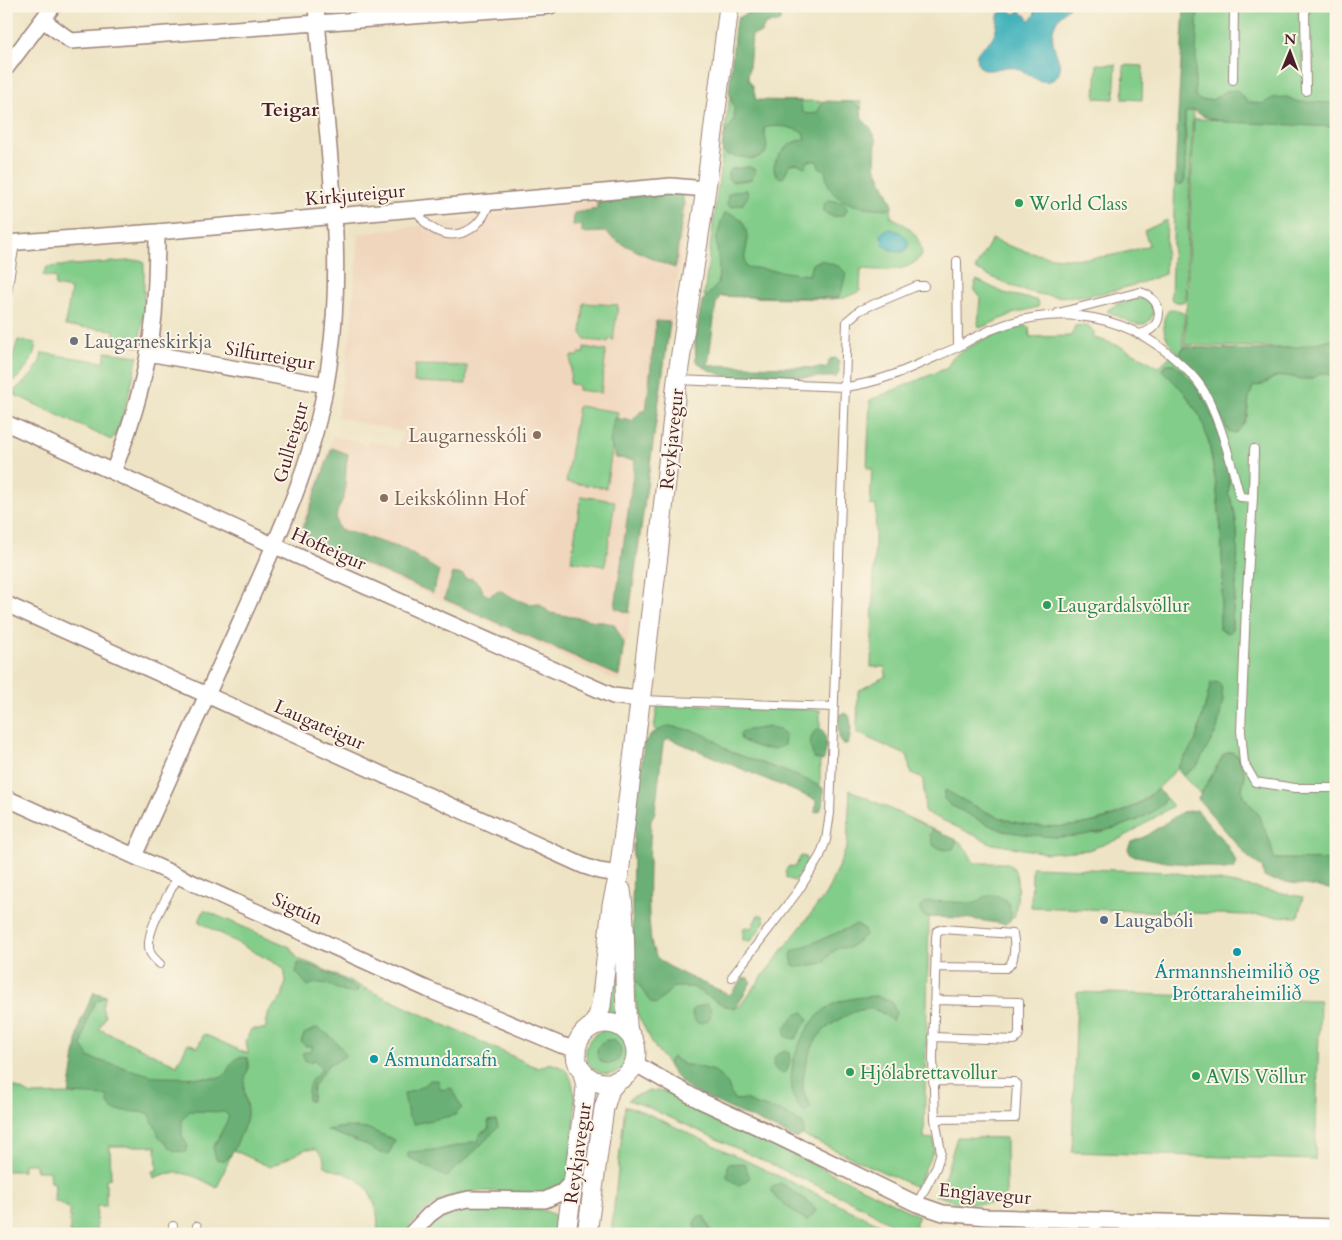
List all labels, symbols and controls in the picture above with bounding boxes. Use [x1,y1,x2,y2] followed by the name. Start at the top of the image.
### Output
[1264,28,1314,78] north arrow
[1284,30,1296,49] text: N
[261,96,320,123] district label: Teigar
[304,178,406,212] street label: Kirkjuteigur
[1028,191,1128,217] place label: World Class
[1013,197,1025,209] marker: World Class
[84,329,212,355] place label: Laugarneskirkja
[68,335,80,347] marker: Laugarneskirkja
[223,335,317,377] street label: Silfurteigur
[654,387,690,491] street label: Reykjavegur
[267,399,315,486] street label: Gullteigur
[408,423,527,449] place label: Laugarnesskóli
[531,429,543,441] marker: Laugarnesskóli
[394,486,528,512] place label: Leikskólinn Hof
[378,492,390,504] marker: Leikskólinn Hof
[287,521,370,577] street label: Hofteigur
[1057,593,1189,619] place label: Laugardalsvöllur
[1041,599,1053,611] marker: Laugardalsvöllur
[270,693,369,757] street label: Laugateigur
[268,886,327,932] street label: Sigtún
[1114,908,1194,934] place label: Laugabóli
[1098,914,1110,926] marker: Laugabóli
[1231,946,1243,958] marker: Ármannsheimilið og Þróttaraheimilið
[1155,959,1320,1007] place label: Ármannsheimilið og Þróttaraheimilið
[384,1047,498,1073] place label: Ásmundarsafn
[368,1053,380,1065] marker: Ásmundarsafn
[860,1060,997,1086] place label: Hjólabrettavollur
[1206,1064,1306,1090] place label: AVIS Völlur
[844,1066,856,1078] marker: Hjólabrettavollur
[1190,1070,1202,1082] marker: AVIS Völlur
[558,1101,598,1205] street label: Reykjavegur
[937,1177,1032,1211] street label: Engjavegur

